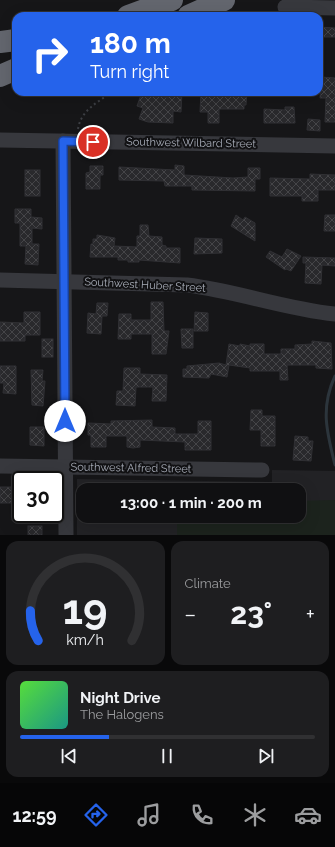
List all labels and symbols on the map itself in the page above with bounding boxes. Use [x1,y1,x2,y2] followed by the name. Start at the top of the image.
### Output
[76,125,110,159] pin
[126,135,256,151] street label: Southwest Wilbard Street
[84,275,206,295] street label: Southwest Huber Street
[44,400,86,442] position arrow
[71,460,192,476] street label: Southwest Alfred Street
[12,471,64,523] speed limit sign: 30

